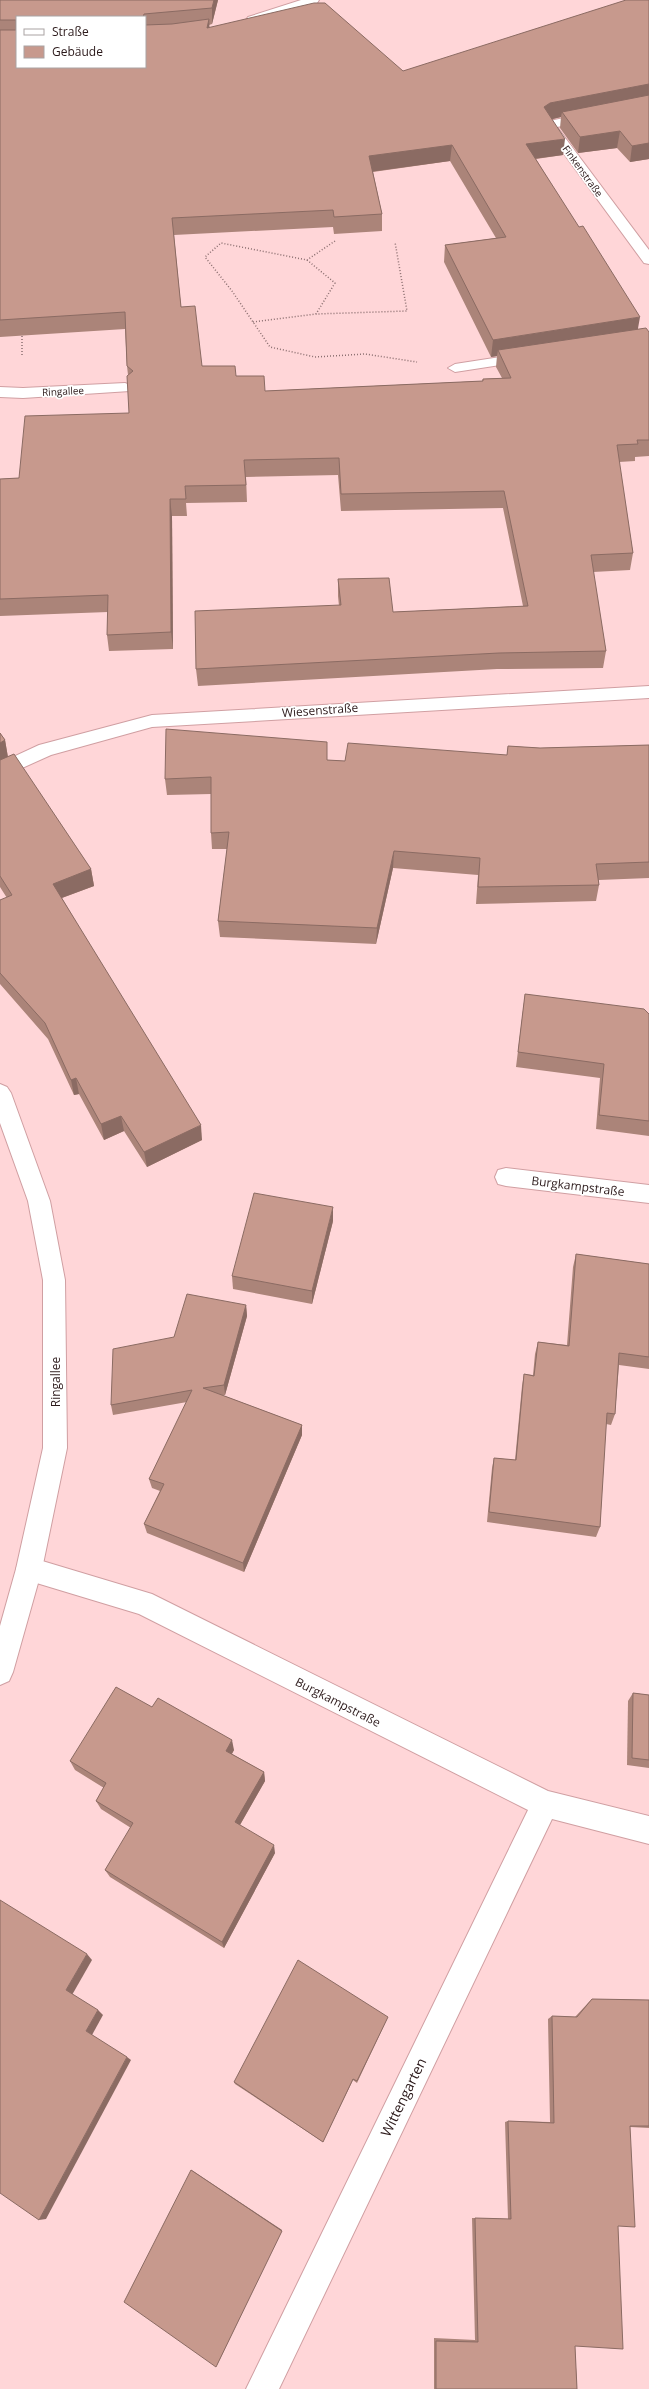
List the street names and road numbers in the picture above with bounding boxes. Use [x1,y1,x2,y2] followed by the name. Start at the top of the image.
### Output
[560,142,607,200] street label: Finkenstraße
[42,383,85,399] street label: Ringallee
[281,699,359,721] street label: Wiesenstraße
[530,1172,626,1200] street label: Burgkampstraße
[47,1356,64,1407] street label: Ringallee
[292,1673,384,1731] street label: Burgkampstraße
[376,2054,430,2140] street label: Wittengarten

